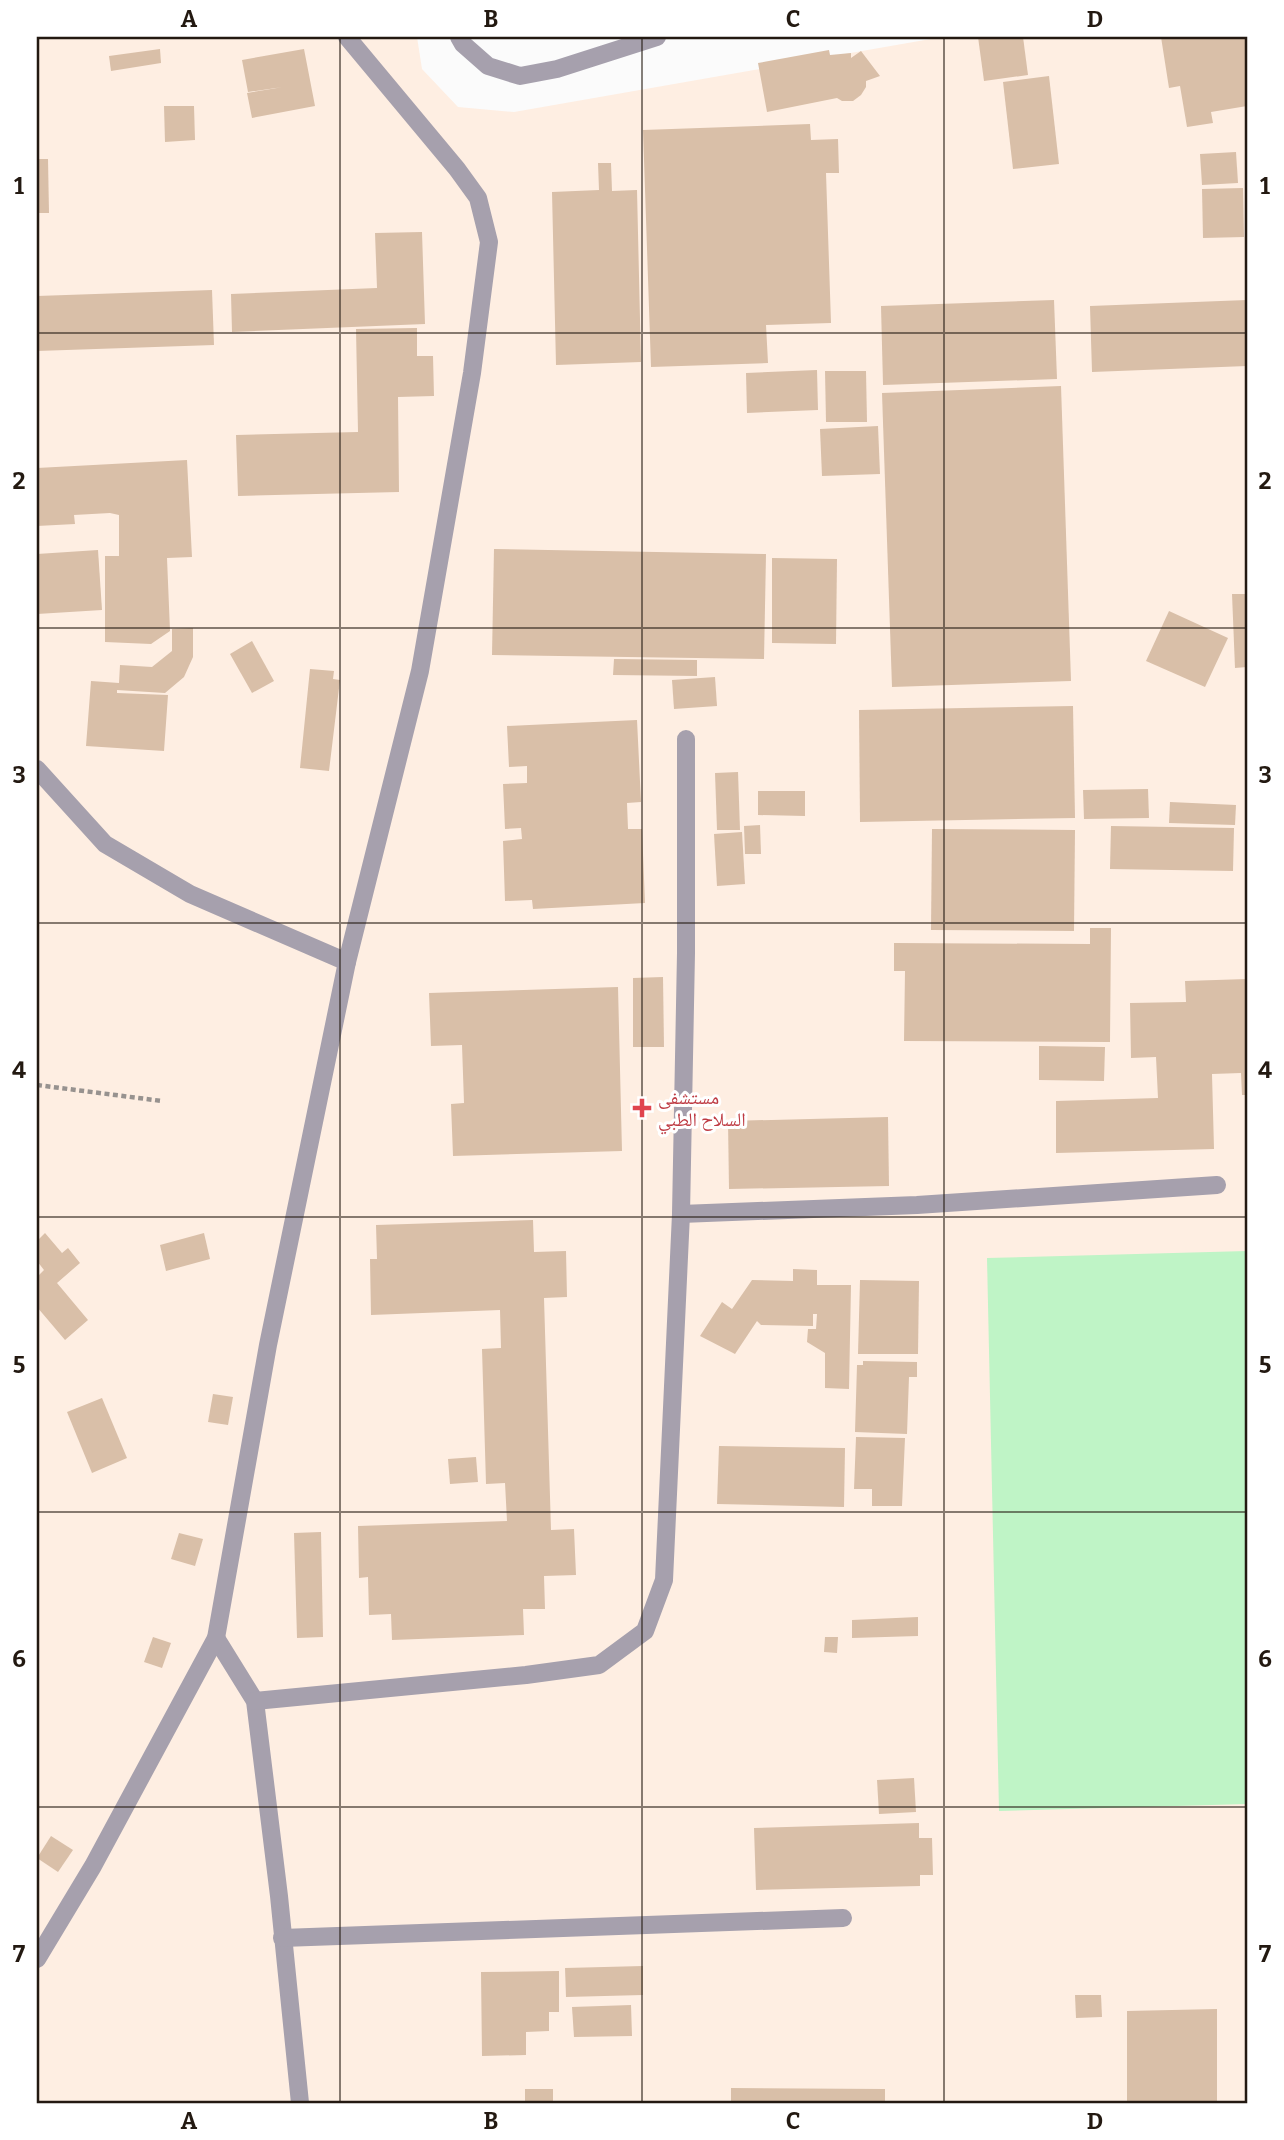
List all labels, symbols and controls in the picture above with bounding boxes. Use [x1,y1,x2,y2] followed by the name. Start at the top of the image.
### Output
[181,5,198,33] text: A
[484,5,498,33] text: B
[786,5,800,33] text: C
[1087,5,1103,33] text: D
[14,172,24,200] text: 1
[1260,172,1270,200] text: 1
[13,467,26,495] text: 2
[1259,467,1272,495] text: 2
[12,761,26,789] text: 3
[1258,761,1272,789] text: 3
[12,1056,26,1084] text: 4
[1258,1056,1272,1084] text: 4
[658,1086,746,1134] place label: مستشفى السلاح الطبي
[632,1098,652,1118] marker: مستشفى السلاح الطبي
[13,1351,25,1379] text: 5
[1259,1351,1271,1379] text: 5
[12,1645,26,1673] text: 6
[1258,1645,1272,1673] text: 6
[13,1940,26,1968] text: 7
[1259,1940,1272,1968] text: 7
[181,2107,198,2135] text: A
[484,2107,498,2135] text: B
[786,2107,800,2135] text: C
[1087,2107,1103,2135] text: D

